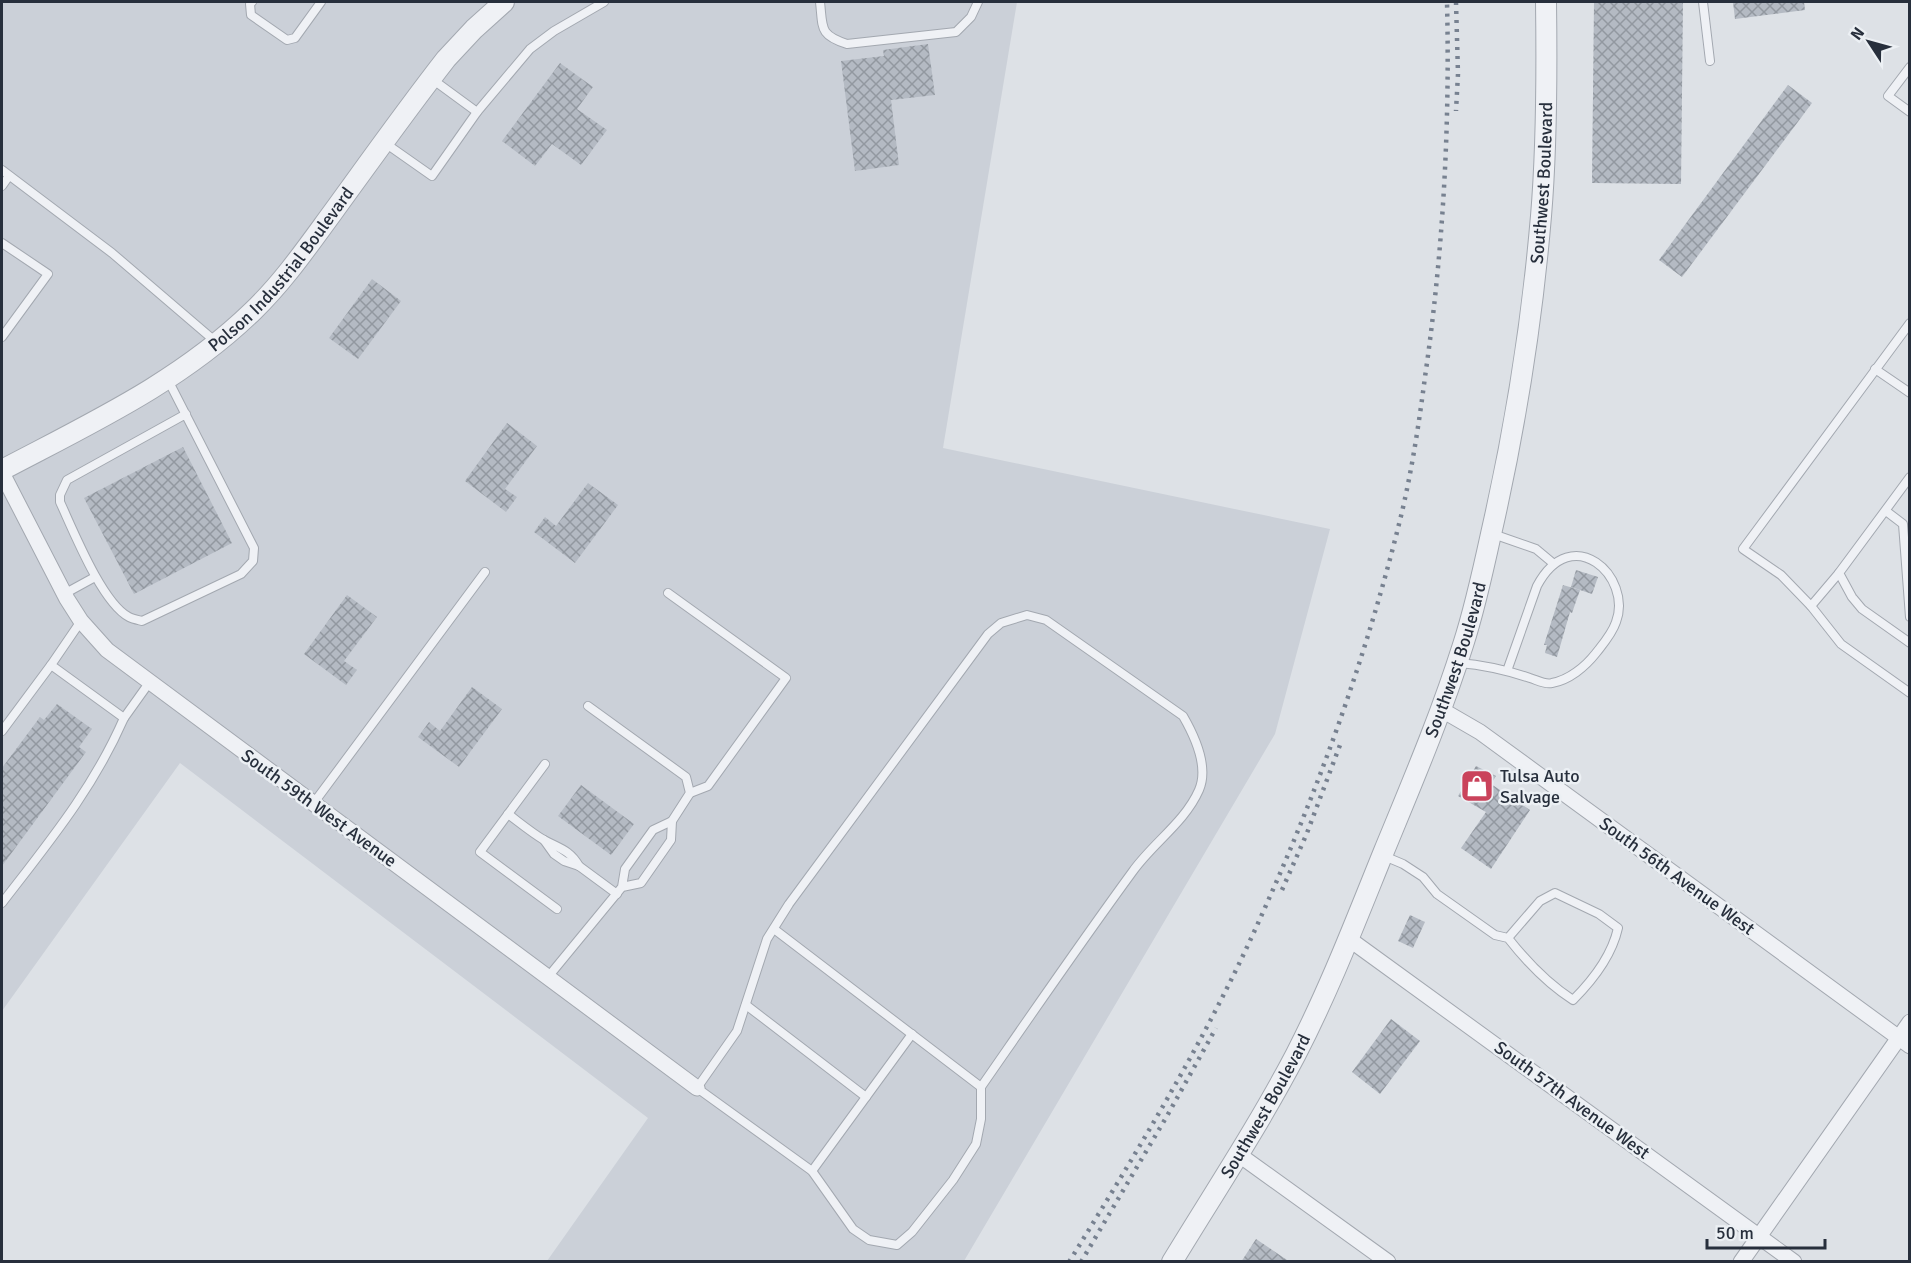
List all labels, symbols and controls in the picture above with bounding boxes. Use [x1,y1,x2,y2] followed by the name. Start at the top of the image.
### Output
[1839,12,1899,72] north arrow
[1846,23,1869,44] text: N
[1525,102,1557,265] street label: Southwest Boulevard
[204,183,358,356] street label: Polson Industrial Boulevard
[1420,580,1491,741] street label: Southwest Boulevard
[237,744,401,872] street label: South 59th West Avenue
[1500,765,1580,808] place label: Tulsa Auto Salvage
[1459,768,1495,804] shop icon: Tulsa Auto Salvage
[1595,812,1759,940] street label: South 56th Avenue West
[1216,1030,1315,1182] street label: Southwest Boulevard
[1490,1036,1654,1164] street label: South 57th Avenue West
[1707,1212,1826,1250] scale bar
[1716,1222,1754,1244] text: 50 m

